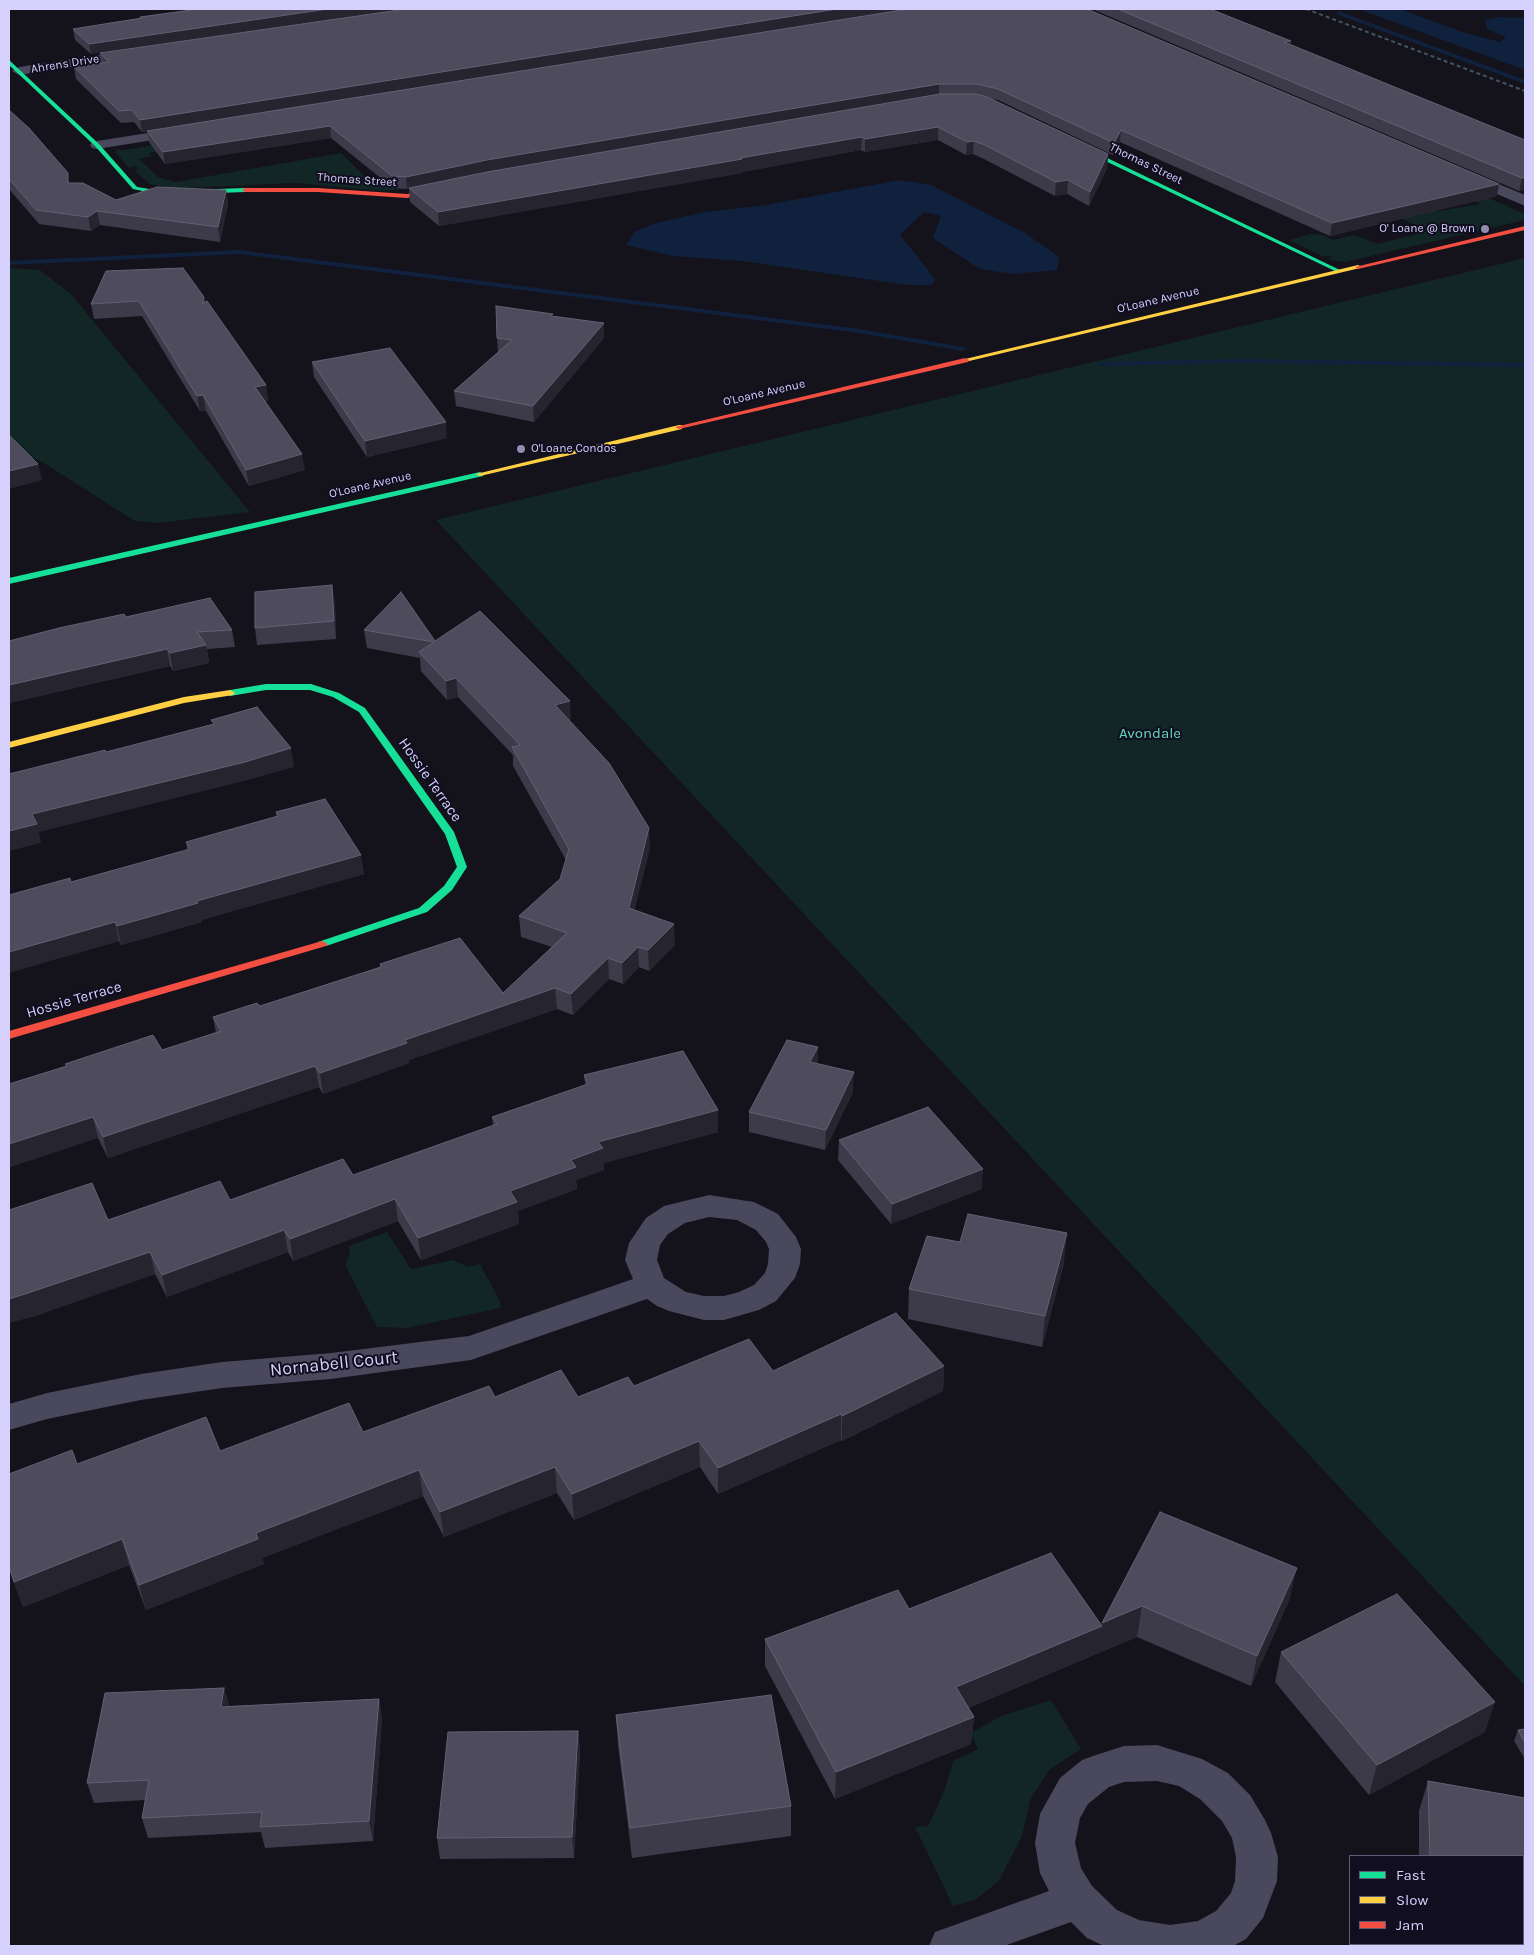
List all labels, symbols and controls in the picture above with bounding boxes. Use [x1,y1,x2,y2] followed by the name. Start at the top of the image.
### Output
[30,51,100,77] street label: Ahrens Drive
[1107,140,1185,188] street label: Thomas Street
[317,170,397,190] street label: Thomas Street
[1379,222,1475,236] place label: O' Loane @ Brown
[1479,223,1491,235] marker: O' Loane @ Brown
[1116,284,1200,316] street label: O'Loane Avenue
[722,377,806,409] street label: O'Loane Avenue
[531,442,617,456] place label: O'Loane Condos
[515,443,527,455] marker: O'Loane Condos
[328,469,412,501] street label: O'Loane Avenue
[1119,725,1181,743] park label: Avondale
[394,735,466,825] street label: Hossie Terrace
[24,978,124,1022] street label: Hossie Terrace
[269,1347,399,1381] street label: Nornabell Court
[1349,1855,1524,1945] legend
[1396,1866,1425,1884] text: Fast
[1396,1891,1428,1909] text: Slow
[1396,1916,1424,1934] text: Jam

